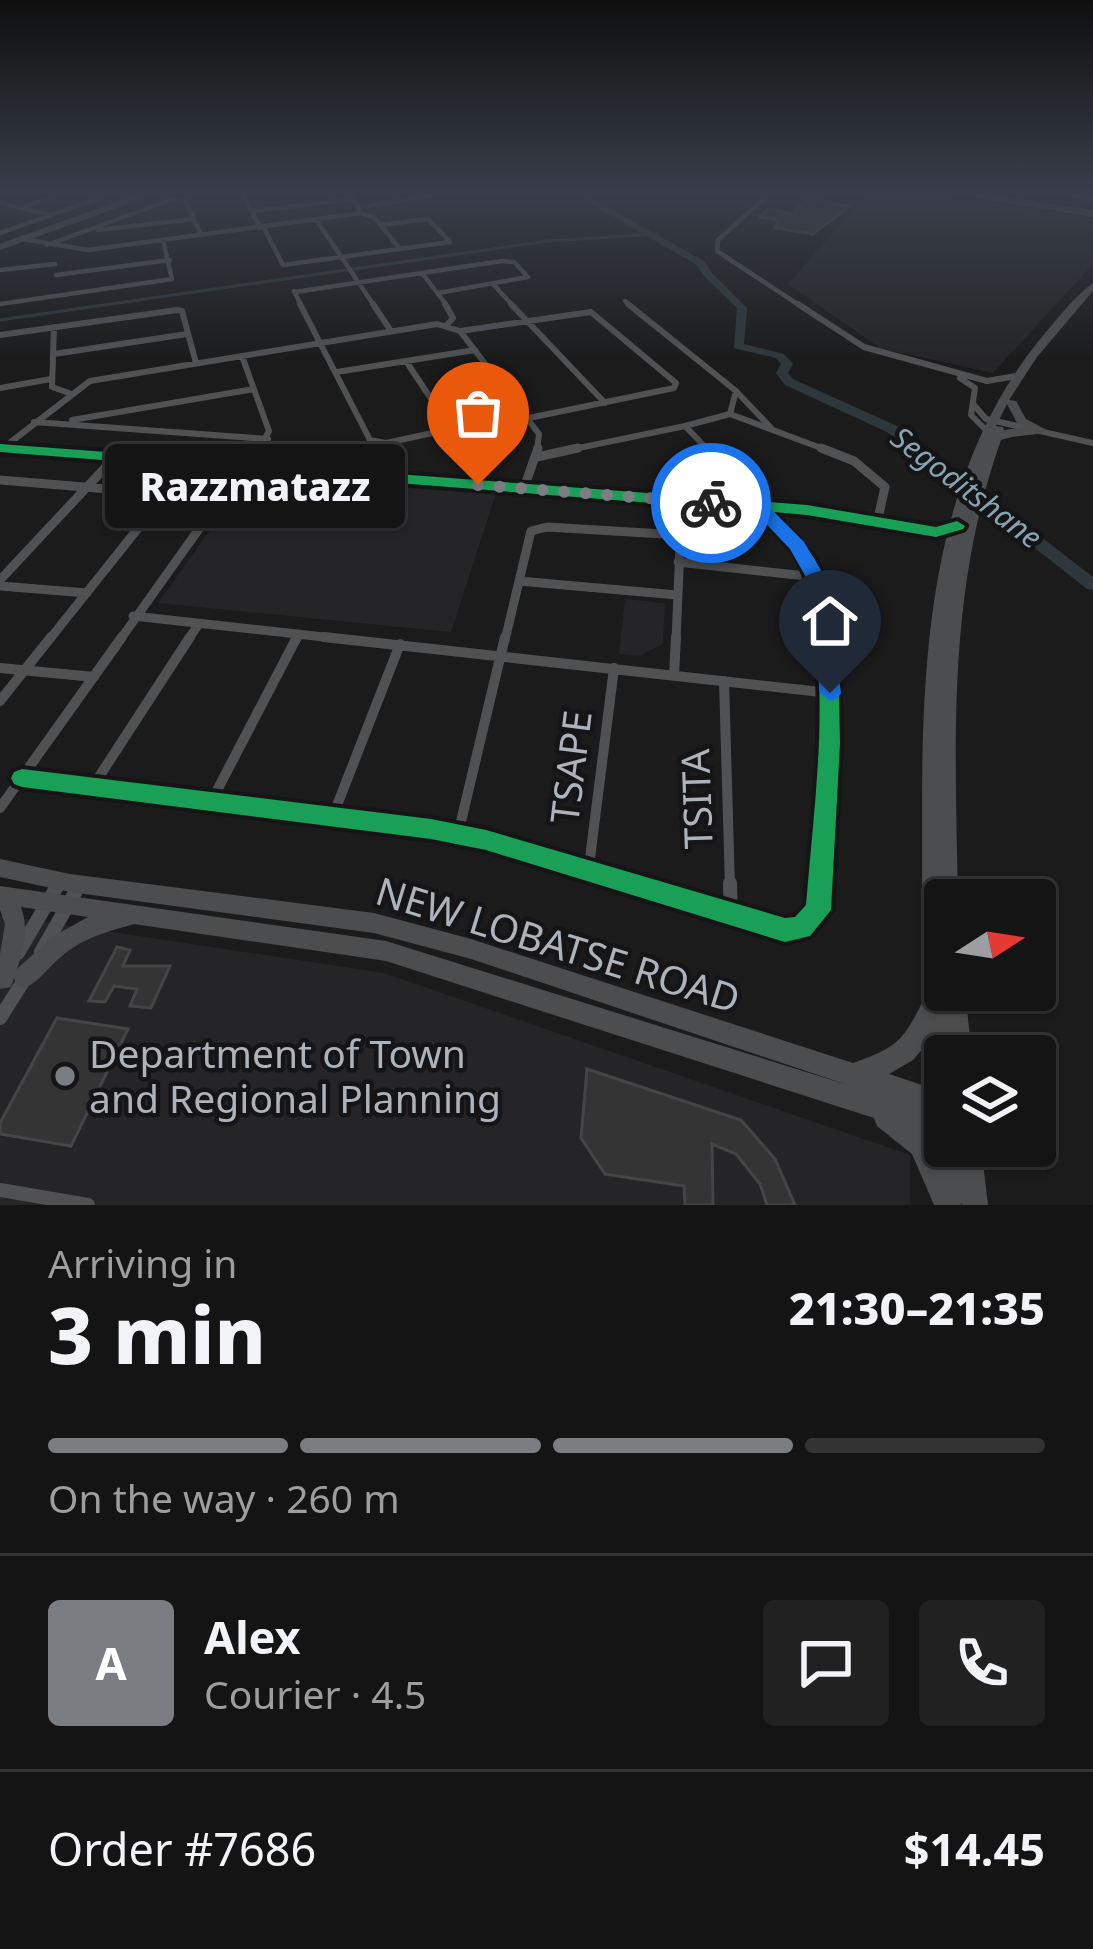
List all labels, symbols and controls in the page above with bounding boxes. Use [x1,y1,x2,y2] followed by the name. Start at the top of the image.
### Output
[427,362,529,485] pin
[445,380,511,446] icon: bag
[883,417,1051,557] water label: Segoditshane
[106,443,406,527] callout: Razzmatazz
[651,443,771,563] courier
[140,459,371,512] text: Razzmatazz
[678,470,744,536] icon: bike
[779,570,881,693] pin
[797,588,863,654] icon: home
[536,707,603,826] street label: TSAPE
[667,748,724,850] street label: TSITA
[370,863,747,1024] street label: NEW LOBATSE ROAD
[924,879,1056,1011] north arrow
[924,879,1056,1167] map controls
[89,1026,501,1124] place label: Department of Town and Regional Planning
[924,1035,1056,1167] button: layers
[52,1063,78,1089] marker: Department of Town and Regional Planning
[48,1236,237,1289] text: Arriving in
[789,1277,1045,1338] text: 21:30–21:35
[48,1281,266,1387] text: 3 min
[48,1471,400,1524] text: On the way · 260 m
[763,1600,889,1726] button: chat
[919,1600,1045,1726] button: phone
[204,1606,301,1667] text: Alex
[95,1632,127,1693] text: A
[204,1667,426,1720] text: Courier · 4.5
[48,1818,316,1879] text: Order #7686
[904,1818,1045,1879] text: $14.45

